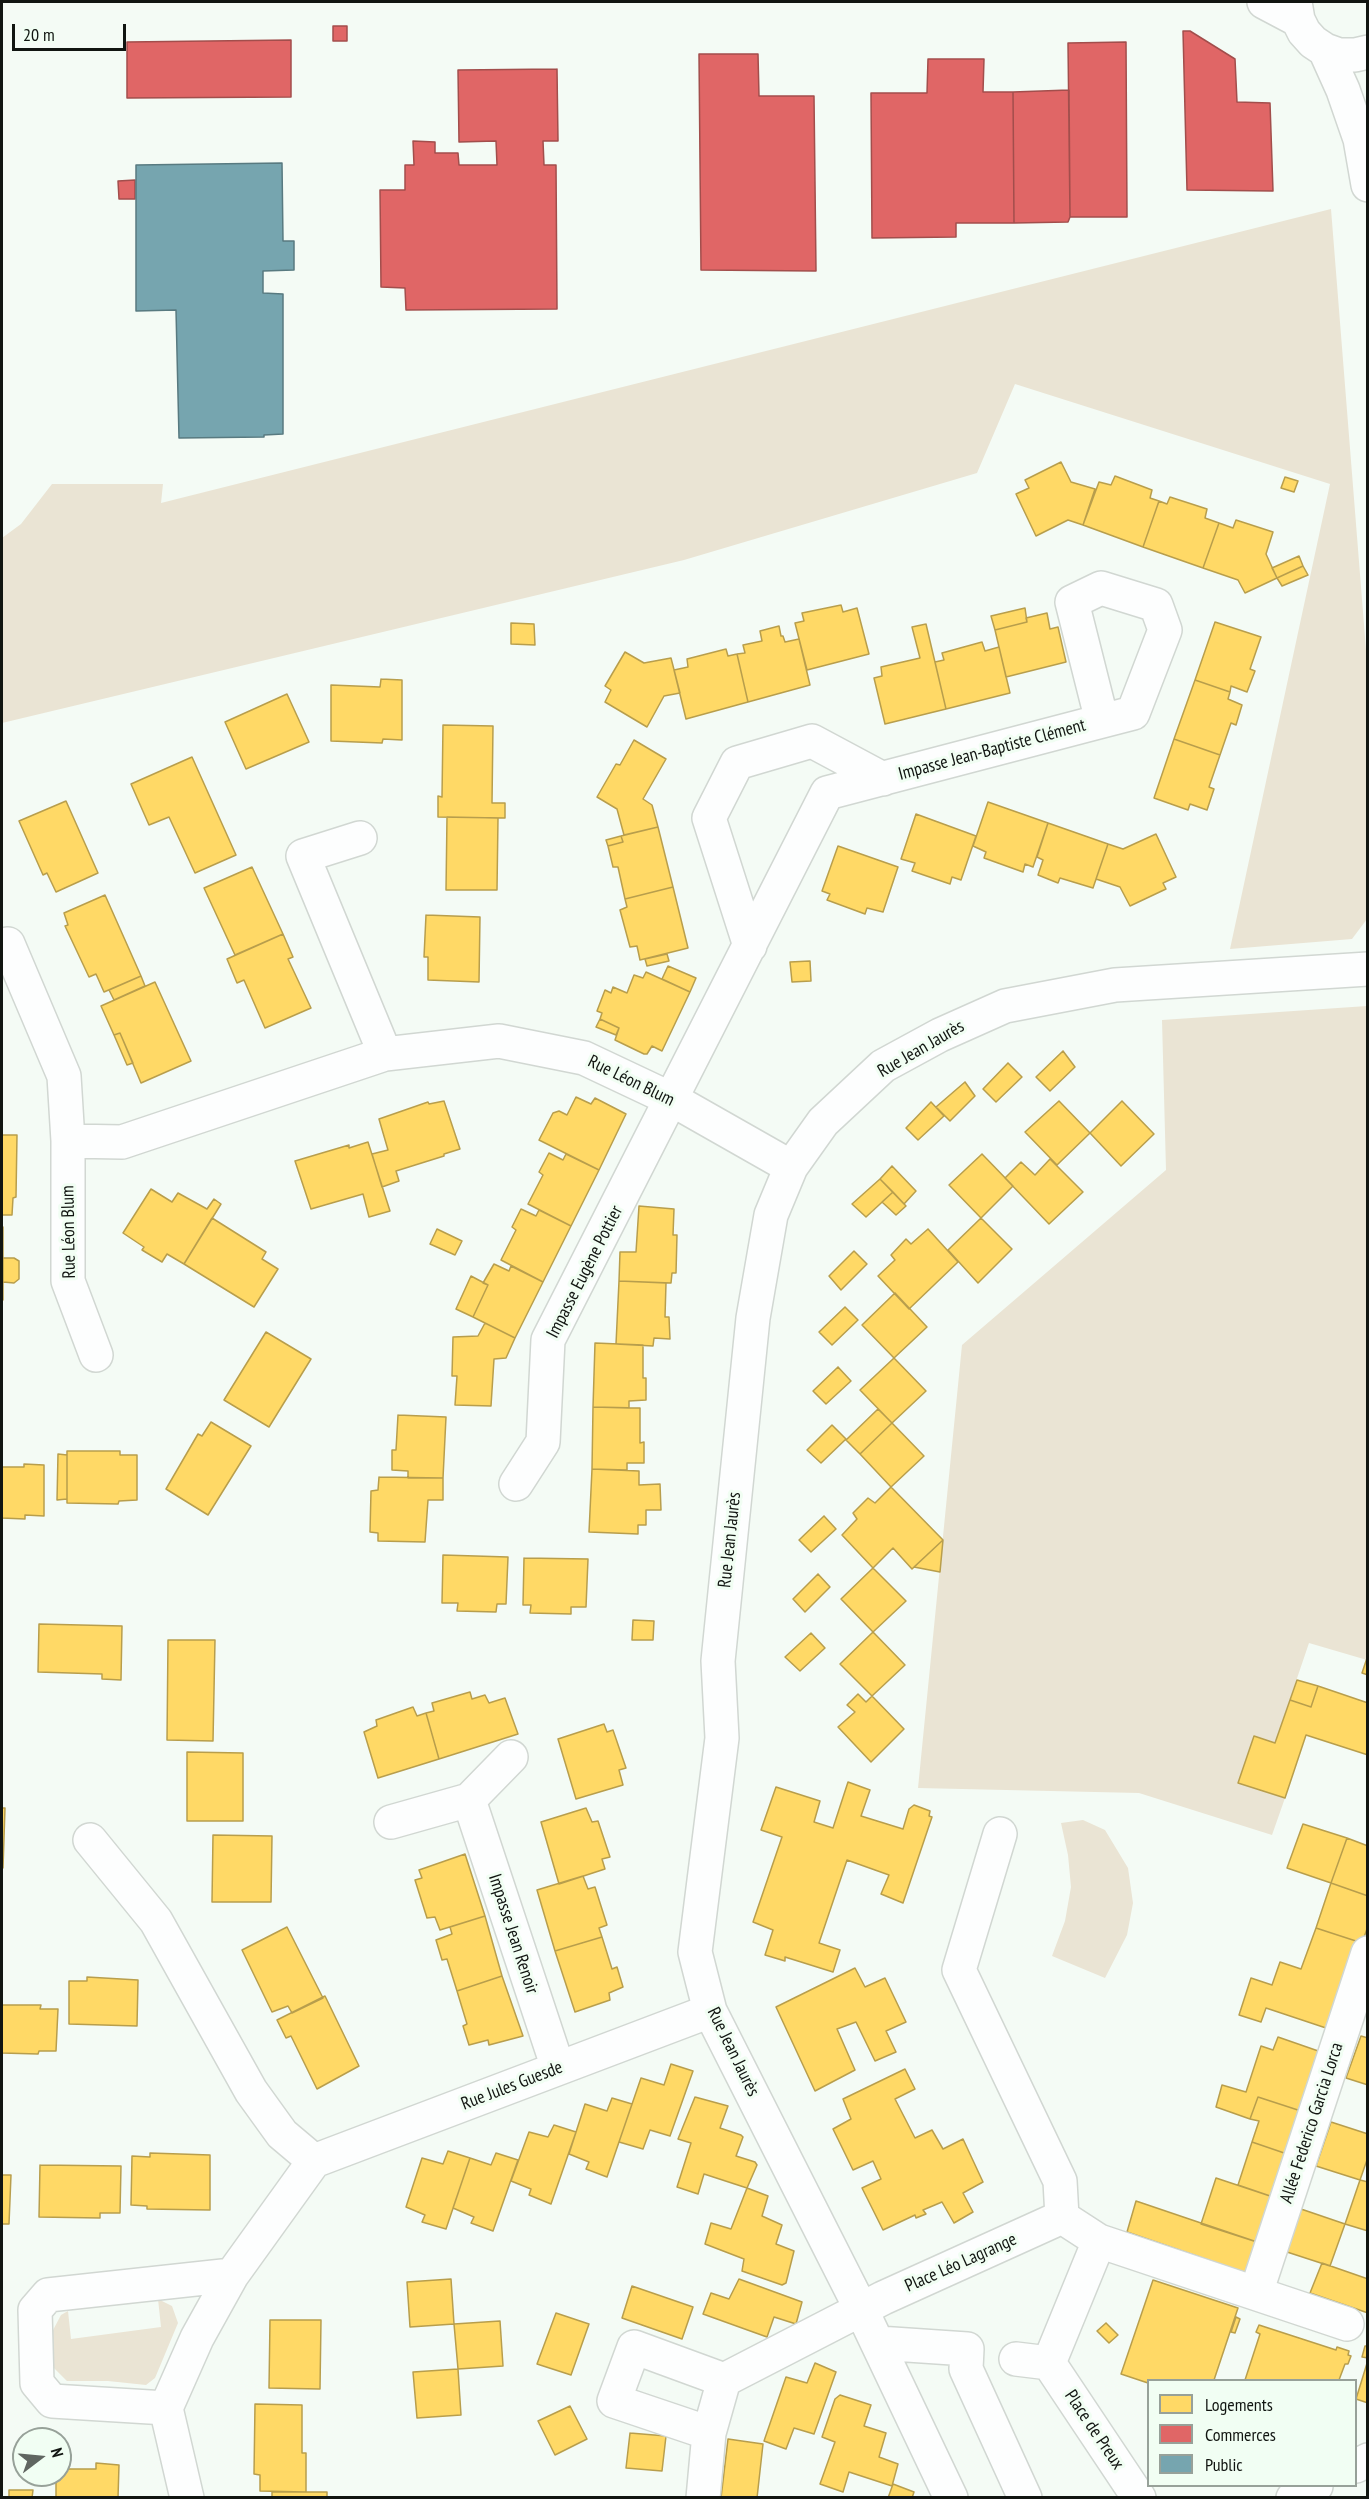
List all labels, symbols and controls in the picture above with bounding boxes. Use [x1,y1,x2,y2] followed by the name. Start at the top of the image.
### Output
[15,12,129,50] scale bar
[23,23,55,46] text: 20 m
[896,715,1088,785] street label: Impasse Jean-Baptiste Clément
[874,1016,968,1082] street label: Rue Jean Jaurès
[584,1051,678,1111] street label: Rue Léon Blum
[57,1185,81,1279] street label: Rue Léon Blum
[542,1202,628,1342] street label: Impasse Eugène Pottier
[714,1491,746,1589] street label: Rue Jean Jaurès
[483,1871,543,1997] street label: Impasse Jean Renoir
[702,2004,764,2100] street label: Rue Jean Jaurès
[1276,2040,1348,2206] street label: Allée Federico Garcia Lorca
[458,2057,566,2115] street label: Rue Jules Guesde
[902,2229,1020,2297] street label: Place Léo Lagrange
[1147,2379,1357,2487] legend
[1060,2386,1128,2474] street label: Place de Preux
[1205,2393,1273,2416] text: Logements
[1205,2423,1276,2446] text: Commerces
[12,2427,72,2487] north arrow
[47,2446,68,2459] text: N
[1205,2453,1243,2476] text: Public

